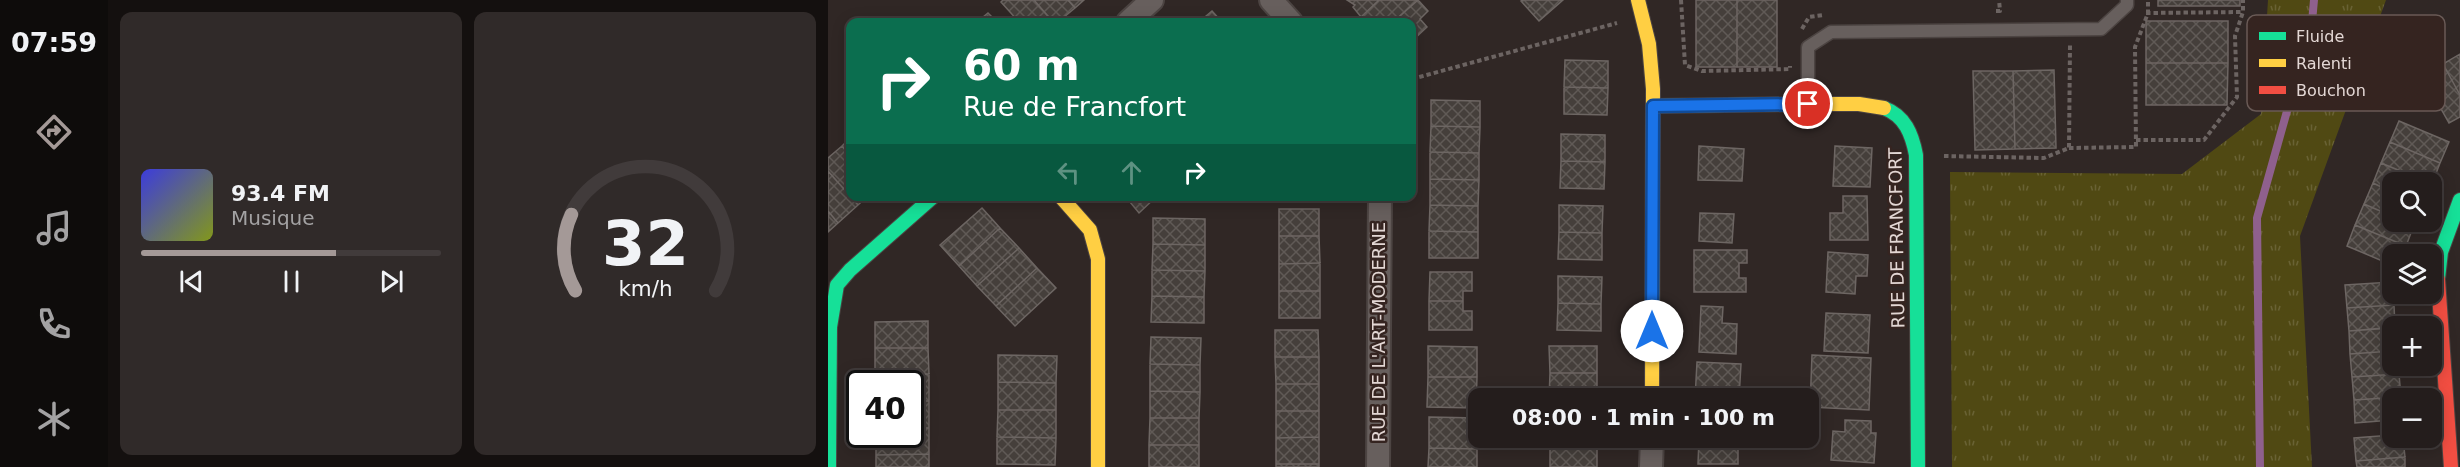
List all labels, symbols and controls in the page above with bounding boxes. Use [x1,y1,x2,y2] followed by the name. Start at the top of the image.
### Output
[2247,15,2445,111] legend
[11,27,97,58] text: 07:59
[2296,27,2344,46] text: Fluide
[963,41,1080,90] text: 60 m
[864,42,942,120] icon: right
[2296,54,2352,73] text: Ralenti
[1782,78,1833,129] pin
[2296,81,2366,100] text: Bouchon
[1791,87,1824,120] icon: arrive
[963,91,1186,122] text: Rue de Francfort
[33,111,75,153] icon: directions
[1884,146,1909,329] street label: RUE DE FRANCFORT
[1052,156,1085,189] icon: left
[1115,156,1148,189] icon: ahead
[1178,156,1211,189] icon: right
[2382,172,2442,448] map controls
[2382,172,2442,232] button: search
[231,181,330,206] text: 93.4 FM
[231,206,315,230] text: Musique
[33,207,75,249] icon: music
[602,207,688,280] text: 32
[1368,222,1389,442] street label: RUE DE L'ART-MODERNE
[2382,244,2442,304] button: layers
[175,265,208,298] icon: previous
[275,265,308,298] icon: pause
[375,265,408,298] icon: next
[618,276,672,301] text: km/h
[1620,299,1684,363] position arrow
[33,303,75,345] icon: phone
[2382,316,2442,376] button: +
[846,370,924,448] speed limit sign: 40
[2382,388,2442,448] button: −
[33,398,75,440] icon: climate
[1512,405,1775,430] text: 08:00 · 1 min · 100 m

